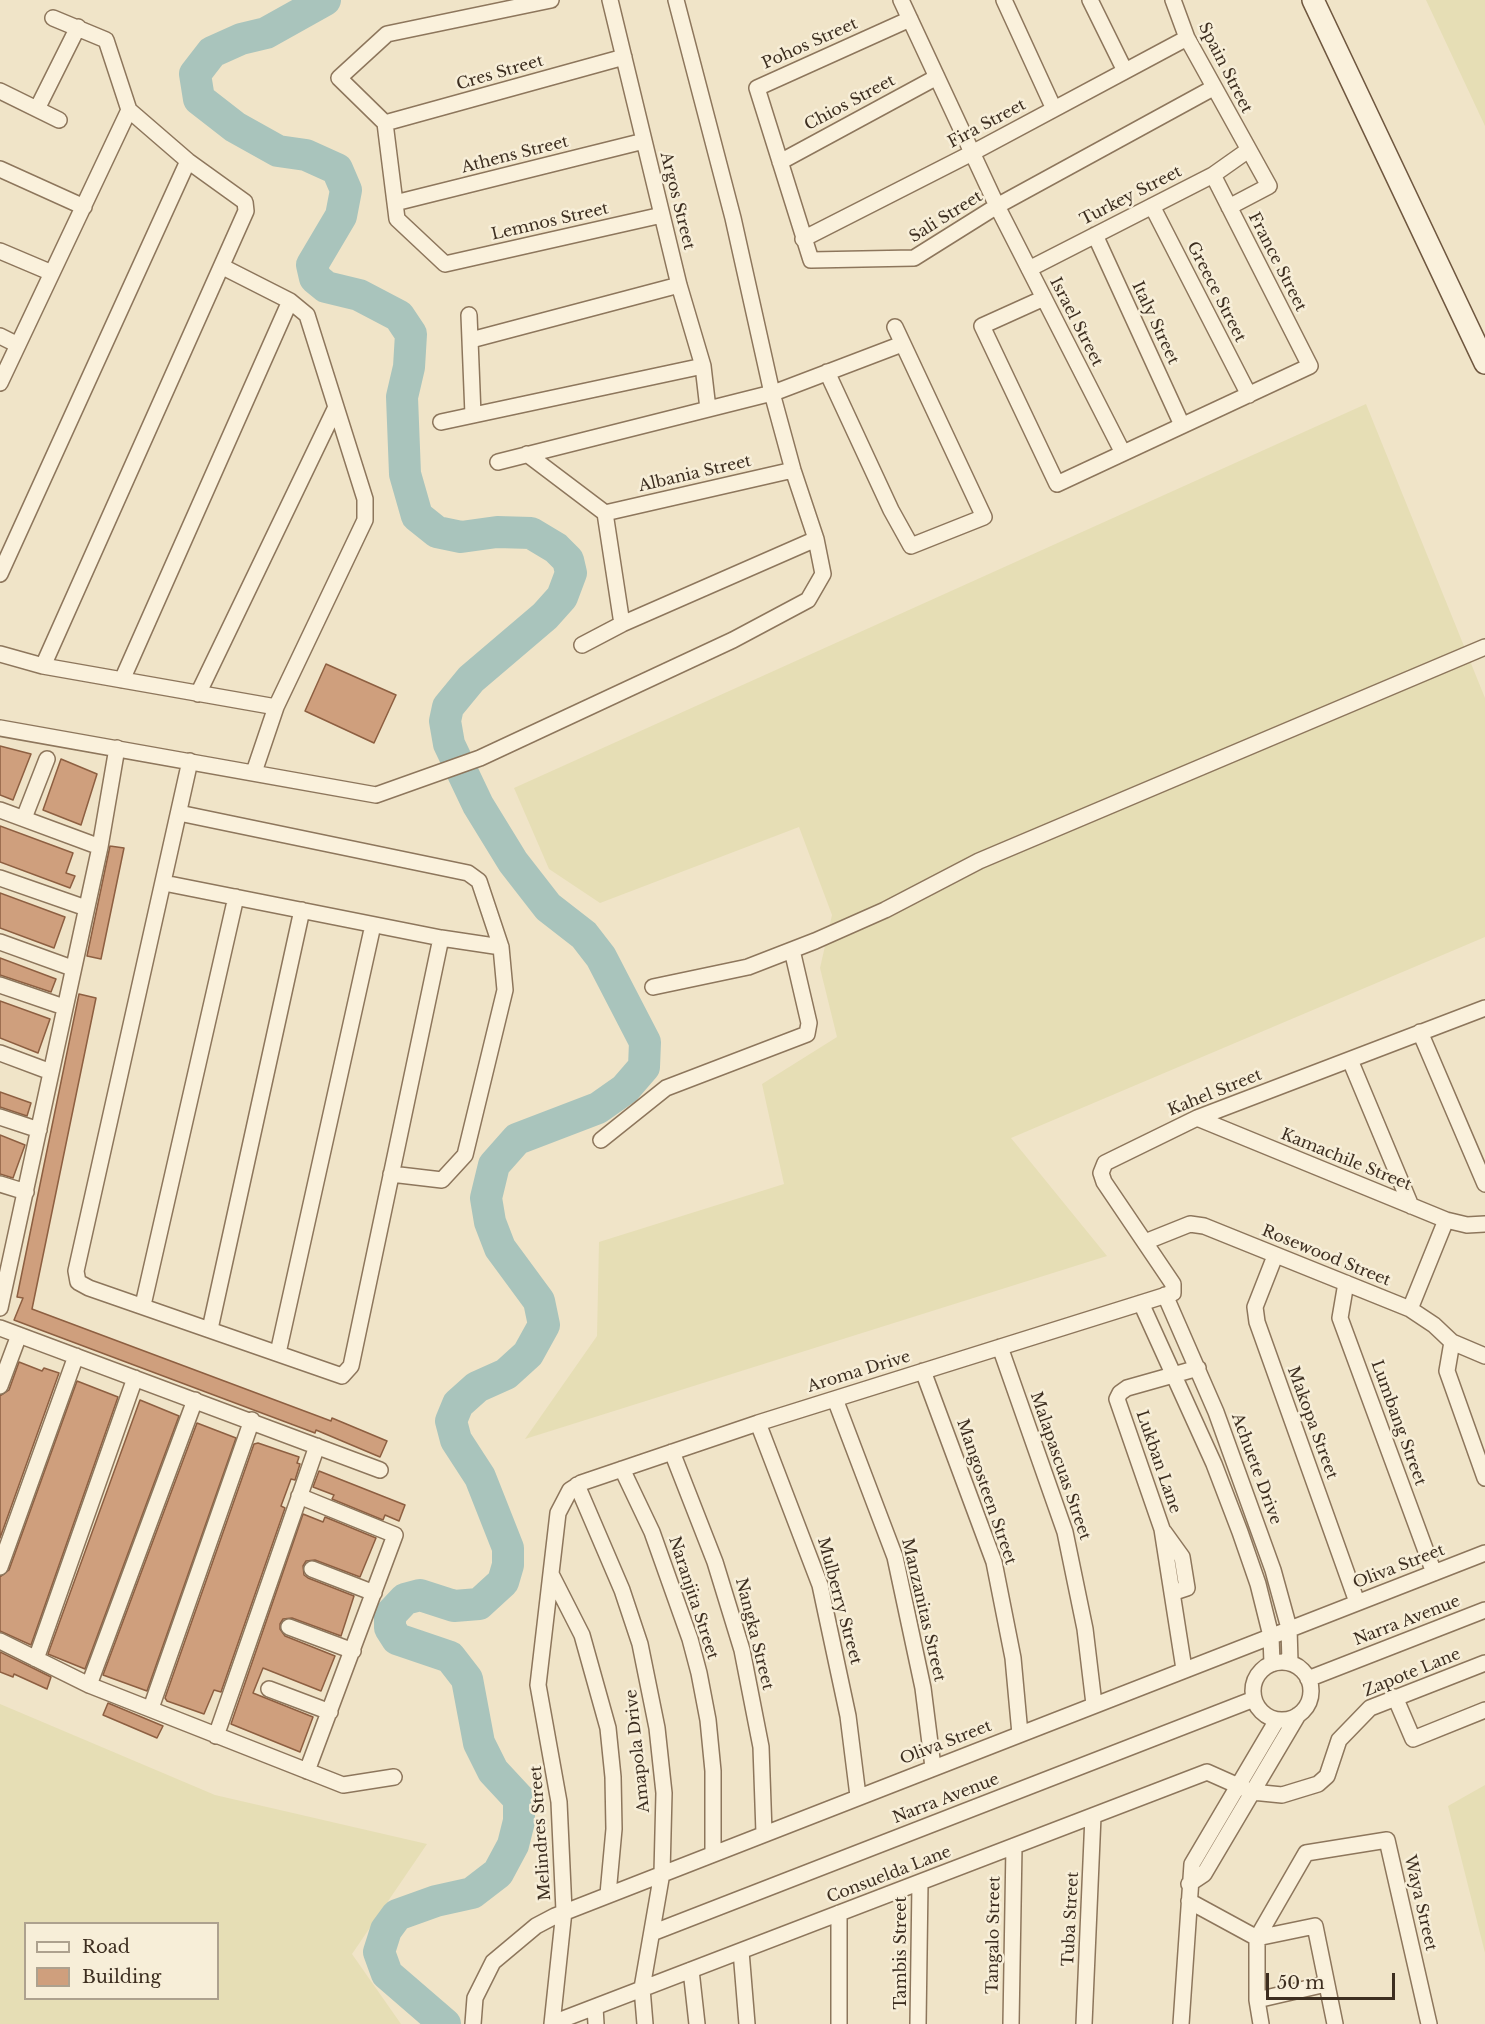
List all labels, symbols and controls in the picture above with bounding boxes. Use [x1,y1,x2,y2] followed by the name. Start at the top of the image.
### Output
[759,14,861,74] street label: Pohos Street
[1194,19,1256,117] street label: Spain Street
[454,51,546,95] street label: Cres Street
[801,71,899,135] street label: Chios Street
[945,95,1029,153] street label: Fira Street
[460,132,570,178] street label: Athens Street
[656,150,698,252] street label: Argos Street
[1077,162,1185,230] street label: Turkey Street
[906,187,986,247] street label: Sali Street
[490,199,610,245] street label: Lemnos Street
[1244,209,1310,315] street label: France Street
[1182,239,1250,345] street label: Greece Street
[1045,274,1107,370] street label: Israel Street
[1127,278,1183,368] street label: Italy Street
[637,452,753,496] street label: Albania Street
[1165,1065,1265,1121] street label: Kahel Street
[1278,1125,1414,1195] street label: Kamachile Street
[1259,1221,1393,1291] street label: Rosewood Street
[805,1347,913,1397] street label: Aroma Drive
[1366,1358,1430,1488] street label: Lumbang Street
[1283,1364,1341,1482] street label: Makopa Street
[1026,1389,1094,1543] street label: Malapascuas Street
[1131,1408,1185,1516] street label: Lukban Lane
[1227,1411,1285,1527] street label: Achuete Drive
[952,1417,1020,1567] street label: Mangosteen Street
[664,1534,722,1662] street label: Naranjita Street
[813,1535,865,1667] street label: Mulberry Street
[897,1536,949,1684] street label: Manzanitas Street
[1350,1541,1448,1593] street label: Oliva Street
[731,1576,777,1692] street label: Nangka Street
[1351,1592,1463,1650] street label: Narra Avenue
[1361,1645,1463,1701] street label: Zapote Lane
[622,1688,654,1814] street label: Amapola Drive
[897,1717,995,1769] street label: Oliva Street
[527,1765,555,1901] street label: Melindres Street
[890,1770,1002,1828] street label: Narra Avenue
[824,1842,954,1908] street label: Consuelda Lane
[1400,1853,1440,1953] street label: Waya Street
[1059,1871,1083,1967] street label: Tuba Street
[983,1876,1005,1994] street label: Tangalo Street
[891,1896,911,2010] street label: Tambis Street
[24,1922,219,2000] legend
[82,1936,130,1958] text: Road
[1269,1961,1398,1999] scale bar
[82,1966,161,1988] text: Building
[1277,1972,1325,1994] text: 50 m

